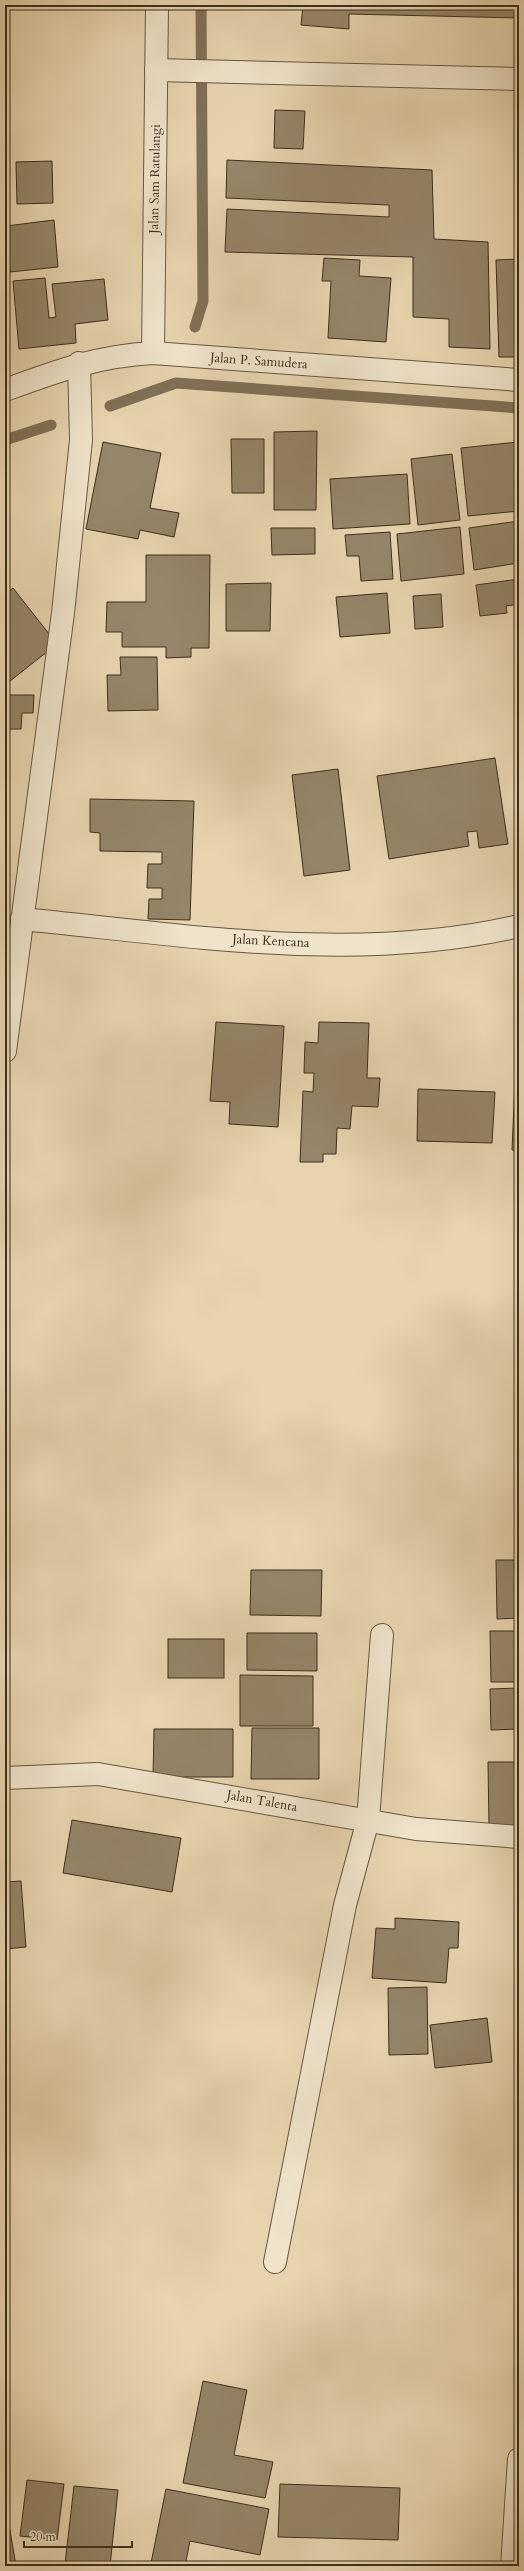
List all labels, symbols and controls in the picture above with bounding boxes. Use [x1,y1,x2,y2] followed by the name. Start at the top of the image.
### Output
[145,124,165,236] street label: Jalan Sam Ratulangi
[208,348,309,373] street label: Jalan P. Samudera
[230,930,310,952] street label: Jalan Kencana
[223,1786,299,1816] street label: Jalan Talenta
[24,2523,132,2549] scale bar
[30,2529,57,2545] text: 20 m

